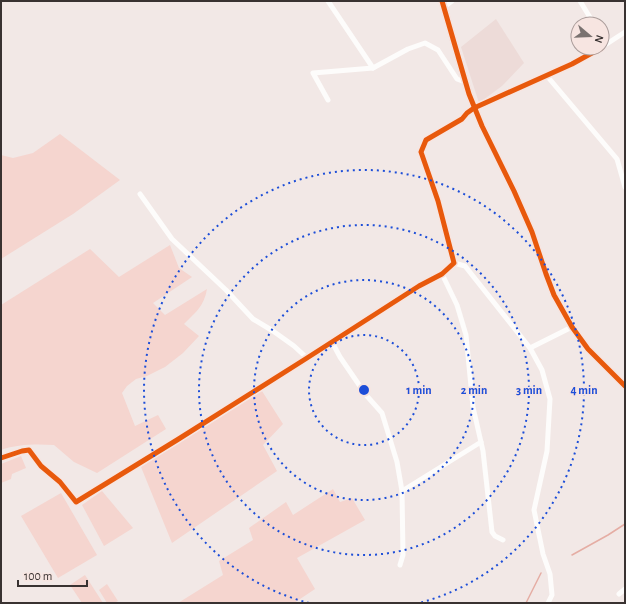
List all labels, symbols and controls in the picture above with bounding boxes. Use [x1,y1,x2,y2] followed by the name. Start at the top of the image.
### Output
[570,16,610,56] north arrow
[593,34,605,45] text: N
[357,383,371,397] centre of rings
[406,384,432,396] text: 1 min
[461,384,487,396] text: 2 min
[516,384,542,396] text: 3 min
[570,384,598,396] text: 4 min
[18,562,87,588] scale bar
[24,570,52,582] text: 100 m

